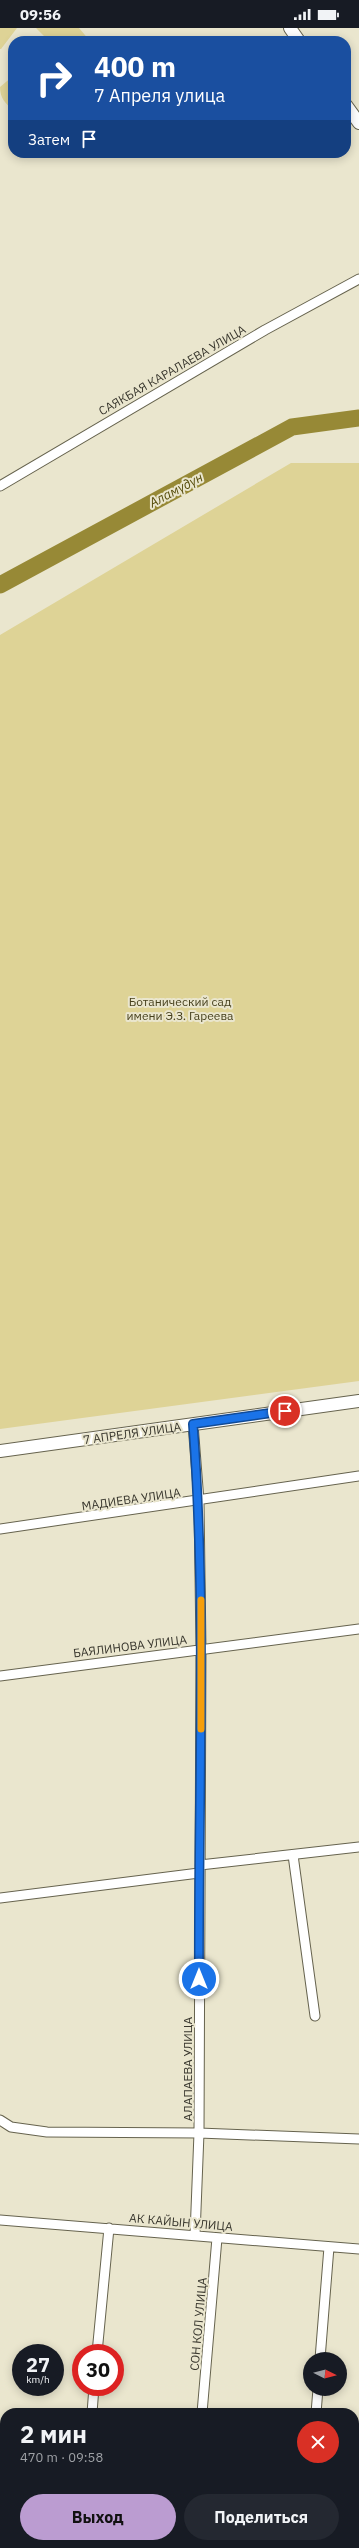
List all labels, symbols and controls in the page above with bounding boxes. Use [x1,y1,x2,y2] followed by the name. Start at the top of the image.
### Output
[20,5,61,24] text: 09:56
[94,48,176,85] text: 400 m
[28,52,80,104] icon: right
[94,84,225,107] text: 7 Апреля улица
[78,128,100,150] icon: arrive
[28,130,70,149] text: Затем
[96,321,249,418] street label: САЯКБАЯ КАРАЛАЕВА УЛИЦА
[145,469,206,512] water label: Аламүдүн
[127,994,234,1023] park label: Ботанический сад имени Э.З. Гареева
[268,1394,302,1428] pin
[274,1400,296,1422] icon: arrive
[82,1419,182,1447] street label: 7 АПРЕЛЯ УЛИЦА
[81,1485,182,1513] street label: МАДИЕВА УЛИЦА
[72,1632,188,1660] street label: БАЯЛИНОВА УЛИЦА
[178,1958,220,2000] position arrow
[180,2016,195,2121] street label: АЛАПАЕВА УЛИЦА
[128,2210,234,2234] street label: АК КАЙЫН УЛИЦА
[186,2276,210,2371] street label: СОН КОЛ УЛИЦА
[72,2344,124,2396] speed limit sign: 30
[26,2351,50,2378] text: 27
[303,2352,347,2396] north arrow
[303,2352,347,2396] map controls
[26,2373,50,2386] text: km/h
[20,2418,87,2450] text: 2 мин
[297,2421,339,2463] button: close
[20,2449,103,2466] text: 470 m · 09:58
[20,2494,176,2540] button: Выход
[184,2494,339,2540] button: Поделиться

